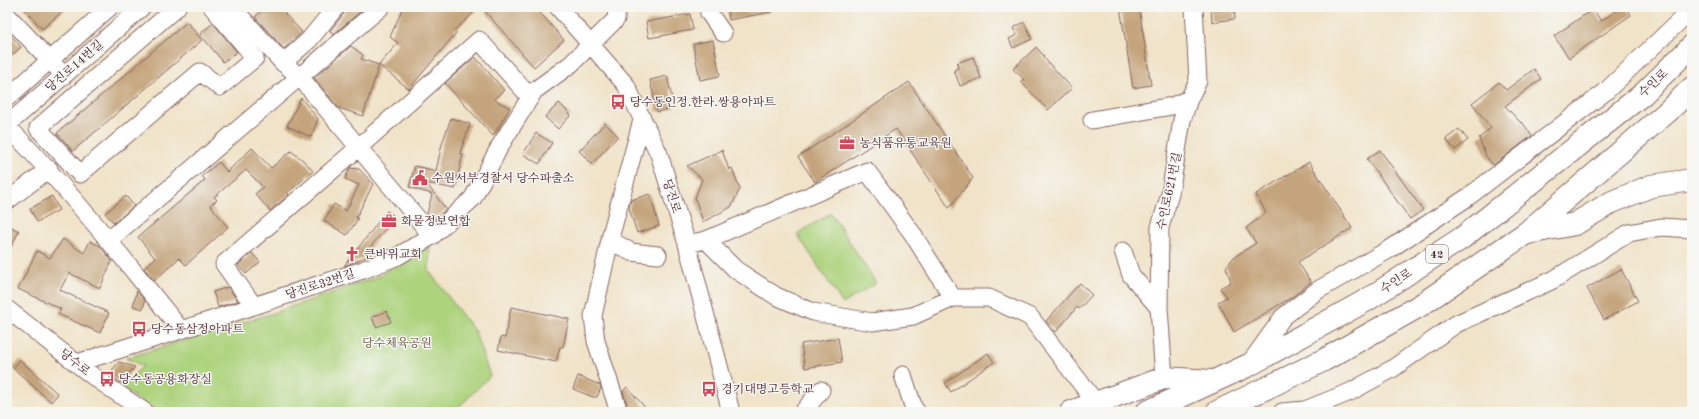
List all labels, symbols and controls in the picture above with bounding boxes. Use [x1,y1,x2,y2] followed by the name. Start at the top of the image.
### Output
[43,38,106,95] street label: 당진로14번길
[1636,66,1671,100] street label: 수인로
[609,93,627,111] bus stop icon: 당수동인정.한라.쌍용아파트
[630,96,776,109] place label: 당수동인정.한라.쌍용아파트
[838,134,856,152] office icon: 농식품유통교육원
[859,136,952,150] place label: 농식품유통교육원
[1155,151,1184,231] street label: 수인로621번길
[411,169,429,187] public building icon: 수원서부경찰서 당수파출소
[432,171,575,185] place label: 수원서부경찰서 당수파출소
[660,178,683,215] street label: 당진로
[380,212,398,230] office icon: 화물정보연합
[401,215,471,228] place label: 화물정보연합
[343,245,361,263] church icon: 큰바위교회
[1426,245,1448,263] road number: 42
[364,248,422,261] place label: 큰바위교회
[1378,266,1415,296] street label: 수인로
[284,267,356,302] street label: 당진로32번길
[130,320,148,338] bus stop icon: 당수동삼정아파트
[151,323,244,336] place label: 당수동삼정아파트
[362,337,432,350] park label: 당수체육공원
[57,346,93,379] street label: 당수로
[98,370,116,388] bus stop icon: 당수동공용화장실
[119,373,212,386] place label: 당수동공용화장실
[700,380,718,398] bus stop icon: 경기대명고등학교
[721,383,814,396] place label: 경기대명고등학교

